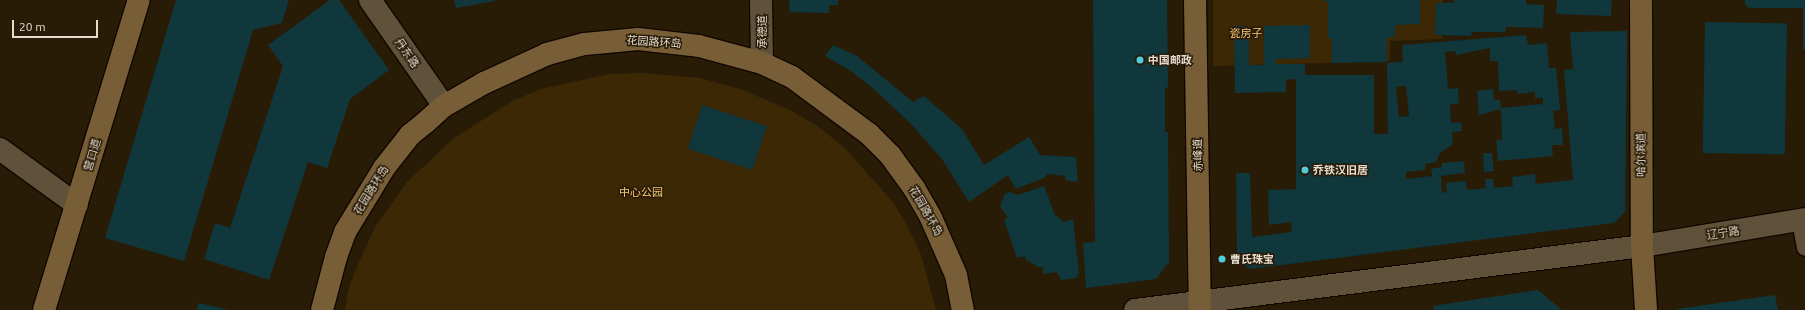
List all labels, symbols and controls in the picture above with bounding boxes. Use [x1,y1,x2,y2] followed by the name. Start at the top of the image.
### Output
[14,12,100,38] scale bar
[755,16,769,48] street label: 承德道
[19,20,46,33] text: 20 m
[1230,26,1262,40] park label: 瓷房子
[626,33,682,51] street label: 花园路环岛
[392,36,422,70] street label: 丹东路
[1148,53,1192,67] place label: 中国邮政
[1135,55,1145,65] marker: 中国邮政
[1634,133,1648,177] street label: 哈尔滨道
[81,137,103,173] street label: 营口道
[1191,138,1205,172] street label: 赤峰道
[351,163,391,217] street label: 花园路环岛
[1313,163,1368,177] place label: 乔铁汉旧居
[1300,165,1310,175] marker: 乔铁汉旧居
[907,184,945,238] street label: 花园路环岛
[619,185,663,199] park label: 中心公园
[1706,224,1740,242] street label: 辽宁路
[1230,252,1274,266] place label: 曹氏珠宝
[1217,254,1227,264] marker: 曹氏珠宝

